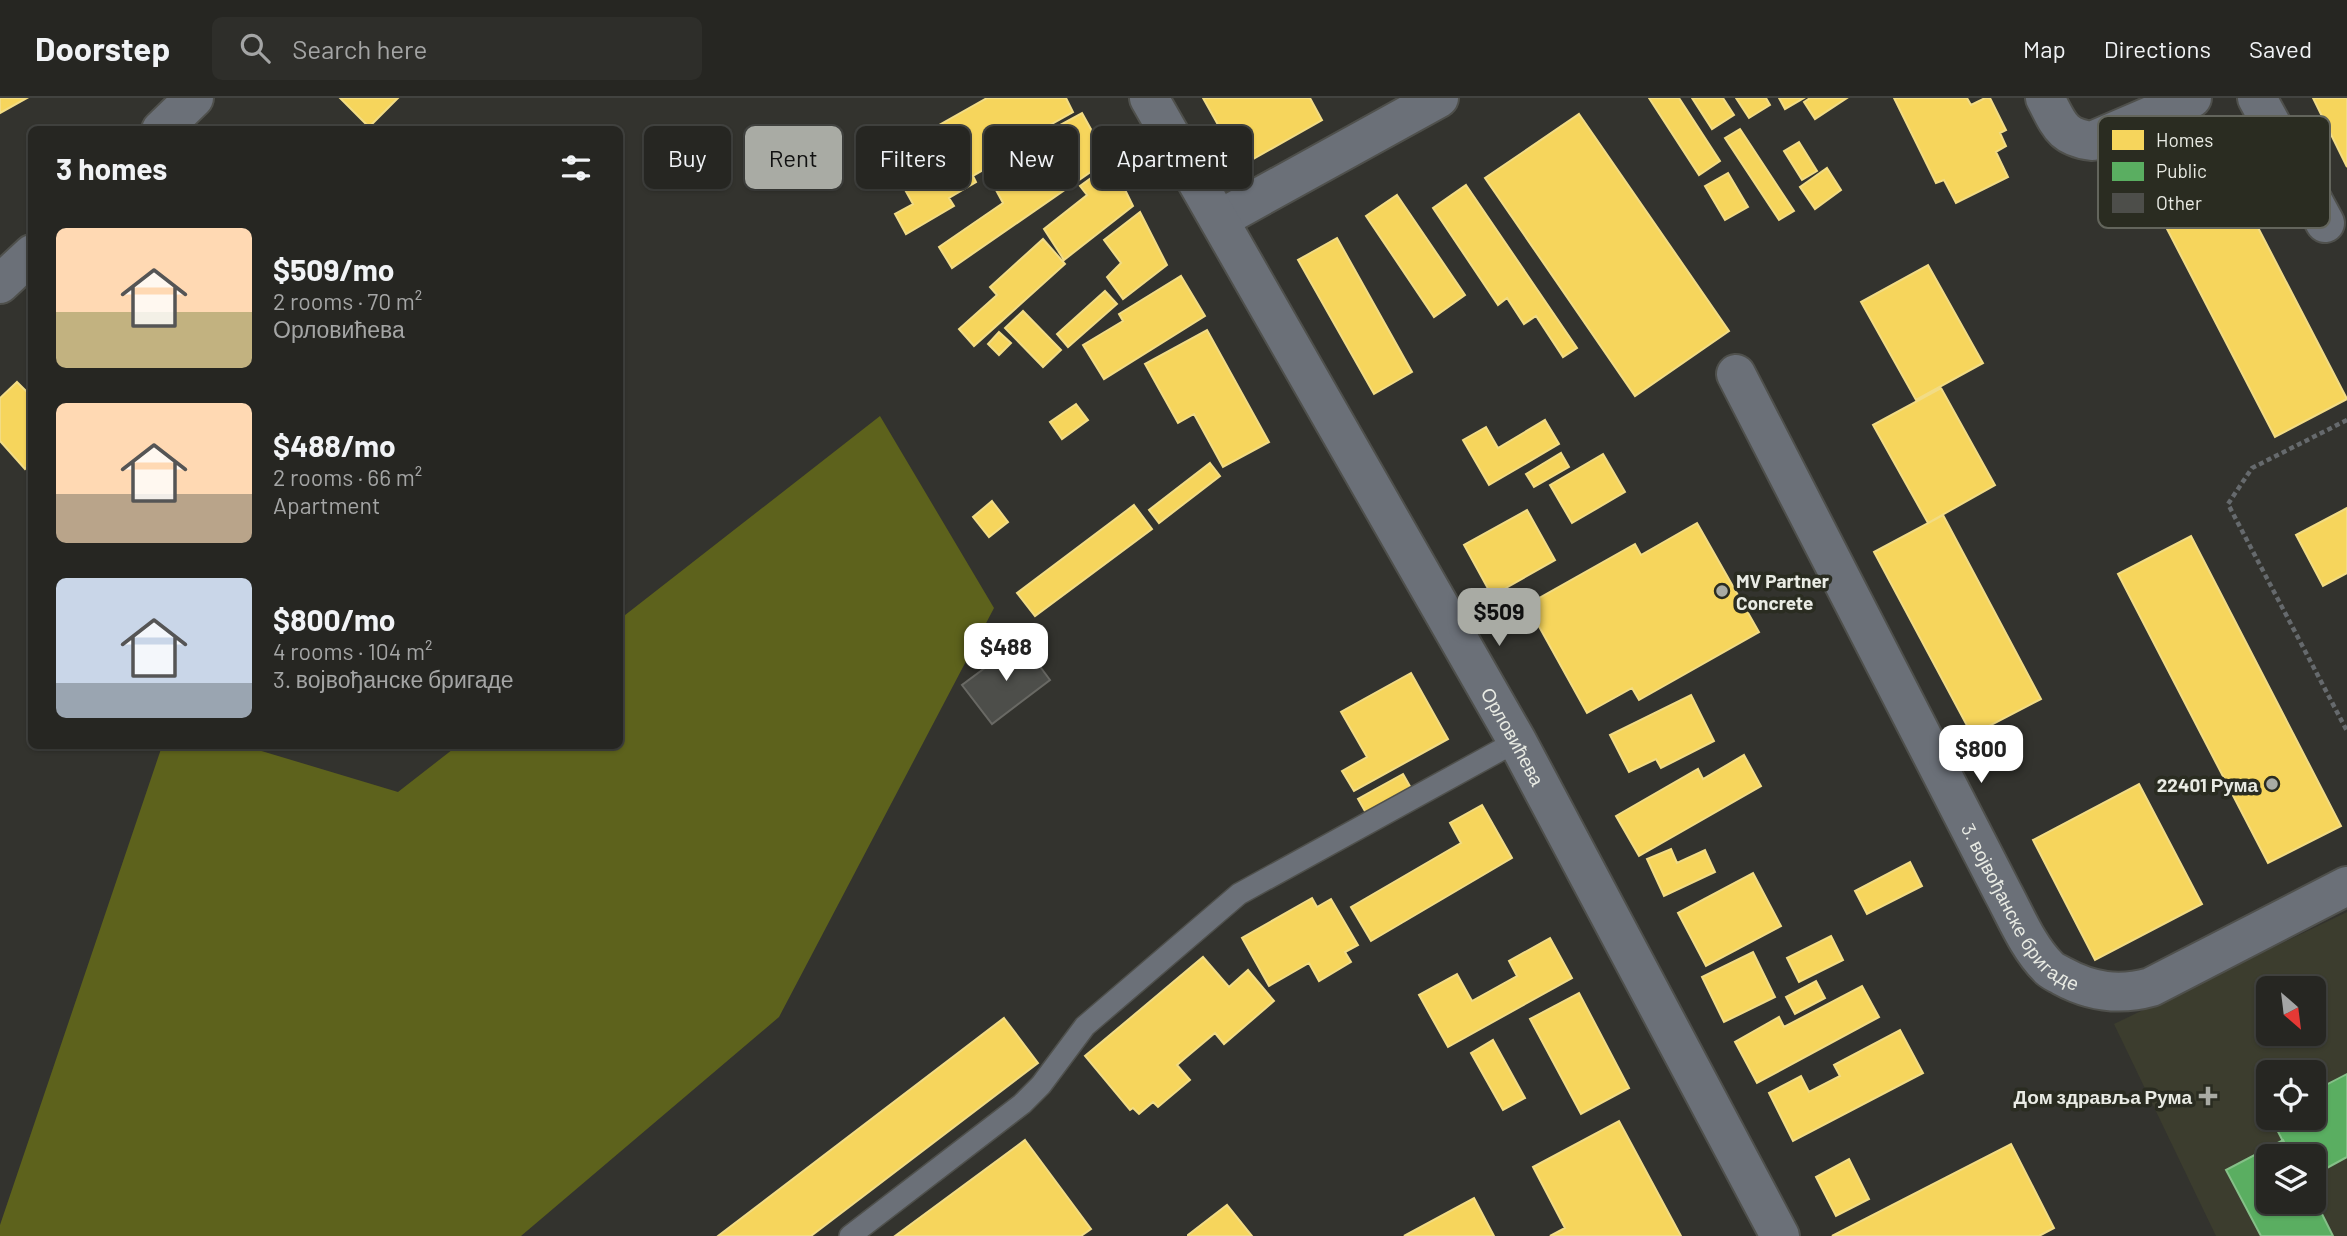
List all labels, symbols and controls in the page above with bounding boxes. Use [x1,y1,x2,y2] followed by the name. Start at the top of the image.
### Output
[212,17,702,80] search box
[35,28,170,68] text: Doorstep
[236,29,274,67] icon: search
[292,33,427,64] text: Search here
[2023,34,2066,63] text: Map
[2104,34,2211,63] text: Directions
[2249,34,2312,63] text: Saved
[2098,116,2330,228] legend
[644,126,731,189] chip: Buy
[745,126,842,189] chip: Rent
[856,126,970,189] chip: Filters
[984,126,1078,189] chip: New
[1092,126,1252,189] chip: Apartment
[2156,128,2213,151] text: Homes
[557,149,595,187] icon: filters
[56,150,167,186] text: 3 homes
[2156,159,2207,182] text: Public
[2156,191,2202,214] text: Other
[273,251,394,287] text: $509/mo
[112,256,196,340] icon: home
[273,287,422,315] text: 2 rooms · 70 m²
[273,315,405,343] text: Орловићева
[273,427,396,463] text: $488/mo
[112,431,196,515] icon: home
[273,463,422,491] text: 2 rooms · 66 m²
[273,491,380,519] text: Apartment
[1736,569,1830,614] place label: MV Partner Concrete
[1714,583,1730,599] marker: MV Partner Concrete
[1458,588,1540,648] pin: $509
[1474,597,1524,625] text: $509
[273,601,396,637] text: $800/mo
[112,606,196,690] icon: home
[965,624,1047,683] pin: $488
[980,632,1032,660] text: $488
[273,637,433,665] text: 4 rooms · 104 m²
[273,665,514,693] text: 3. војвођанске бригаде
[1477,683,1550,790] street label: Орловићева
[1940,726,2022,785] pin: $800
[1955,734,2007,762] text: $800
[2157,773,2258,796] place label: 22401 Рума
[2264,776,2280,792] marker: 22401 Рума
[1957,819,2083,994] street label: 3. војвођанске бригаде
[2256,976,2326,1046] north arrow
[2256,976,2326,1214] map controls
[2256,1060,2326,1130] button: locate
[2014,1085,2192,1108] place label: Дом здравља Рума
[2198,1086,2218,1106] marker: Дом здравља Рума
[2256,1144,2326,1214] button: layers

